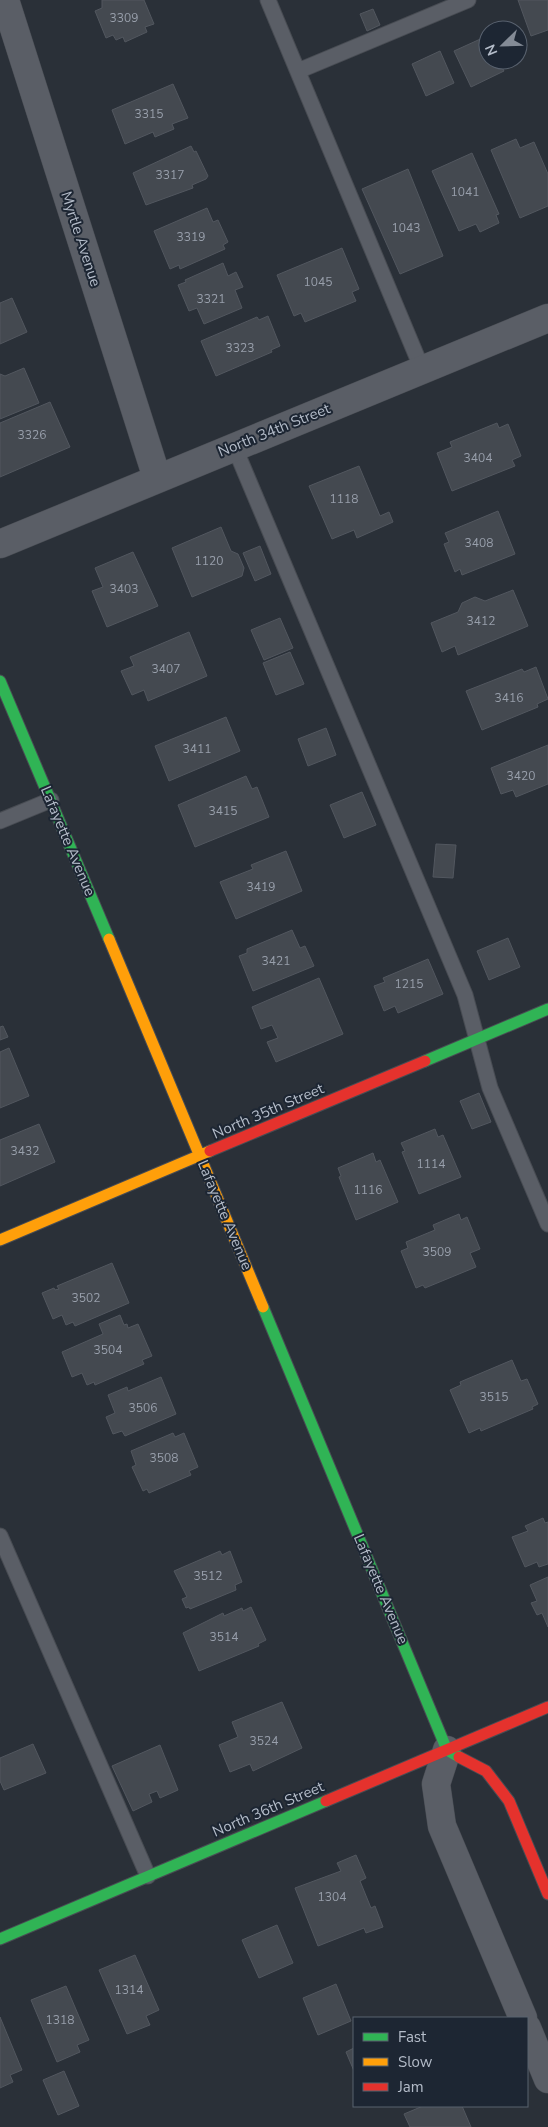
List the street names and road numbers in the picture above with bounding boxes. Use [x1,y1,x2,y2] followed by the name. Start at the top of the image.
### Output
[56,189,106,289] street label: Myrtle Avenue
[215,398,334,462] street label: North 34th Street
[36,783,100,899] street label: Lafayette Avenue
[209,1078,328,1144] street label: North 35th Street
[193,1157,257,1273] street label: Lafayette Avenue
[349,1531,413,1647] street label: Lafayette Avenue
[209,1776,328,1842] street label: North 36th Street

